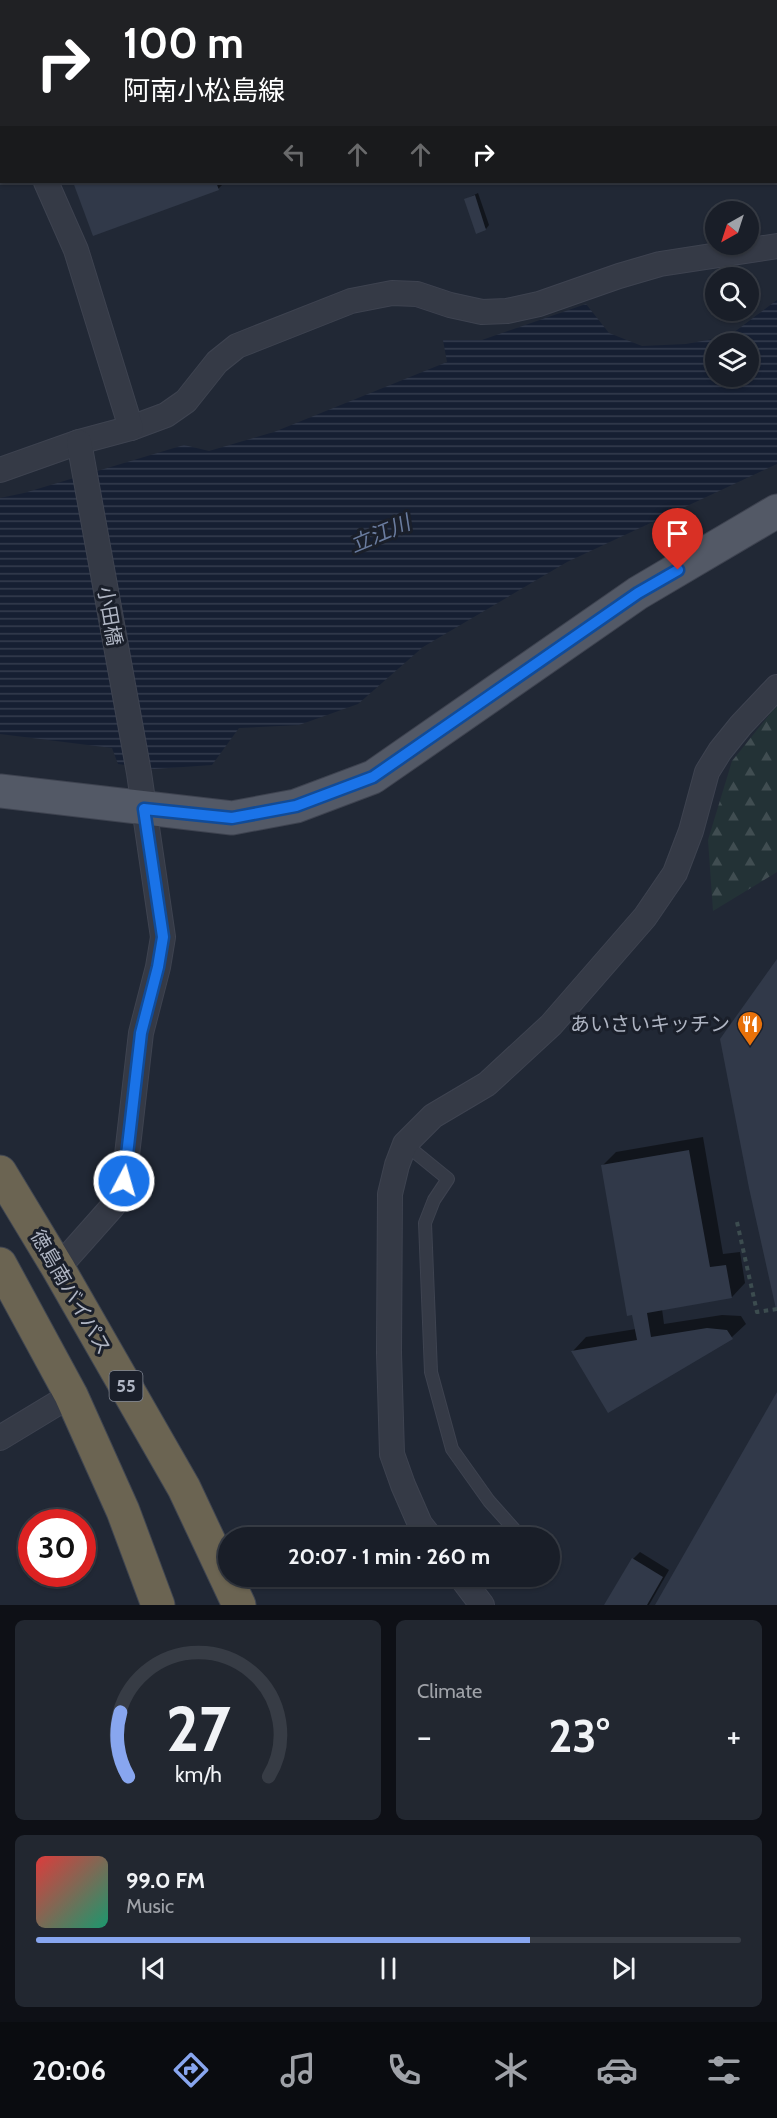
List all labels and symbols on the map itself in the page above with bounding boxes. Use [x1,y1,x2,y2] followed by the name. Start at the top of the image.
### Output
[705,201,759,255] north arrow
[652,508,703,570] pin
[346,509,416,557] water label: 立江川
[93,584,127,648] street label: 小田橋
[735,1009,765,1047] restaurant icon: あいさいキッチン
[570,1012,730,1036] place label: あいさいキッチン
[92,1149,156,1213] position arrow
[26,1226,116,1358] street label: 徳島南バイパス
[110,1371,142,1401] road number: 55
[18,1509,96,1587] speed limit sign: 30

